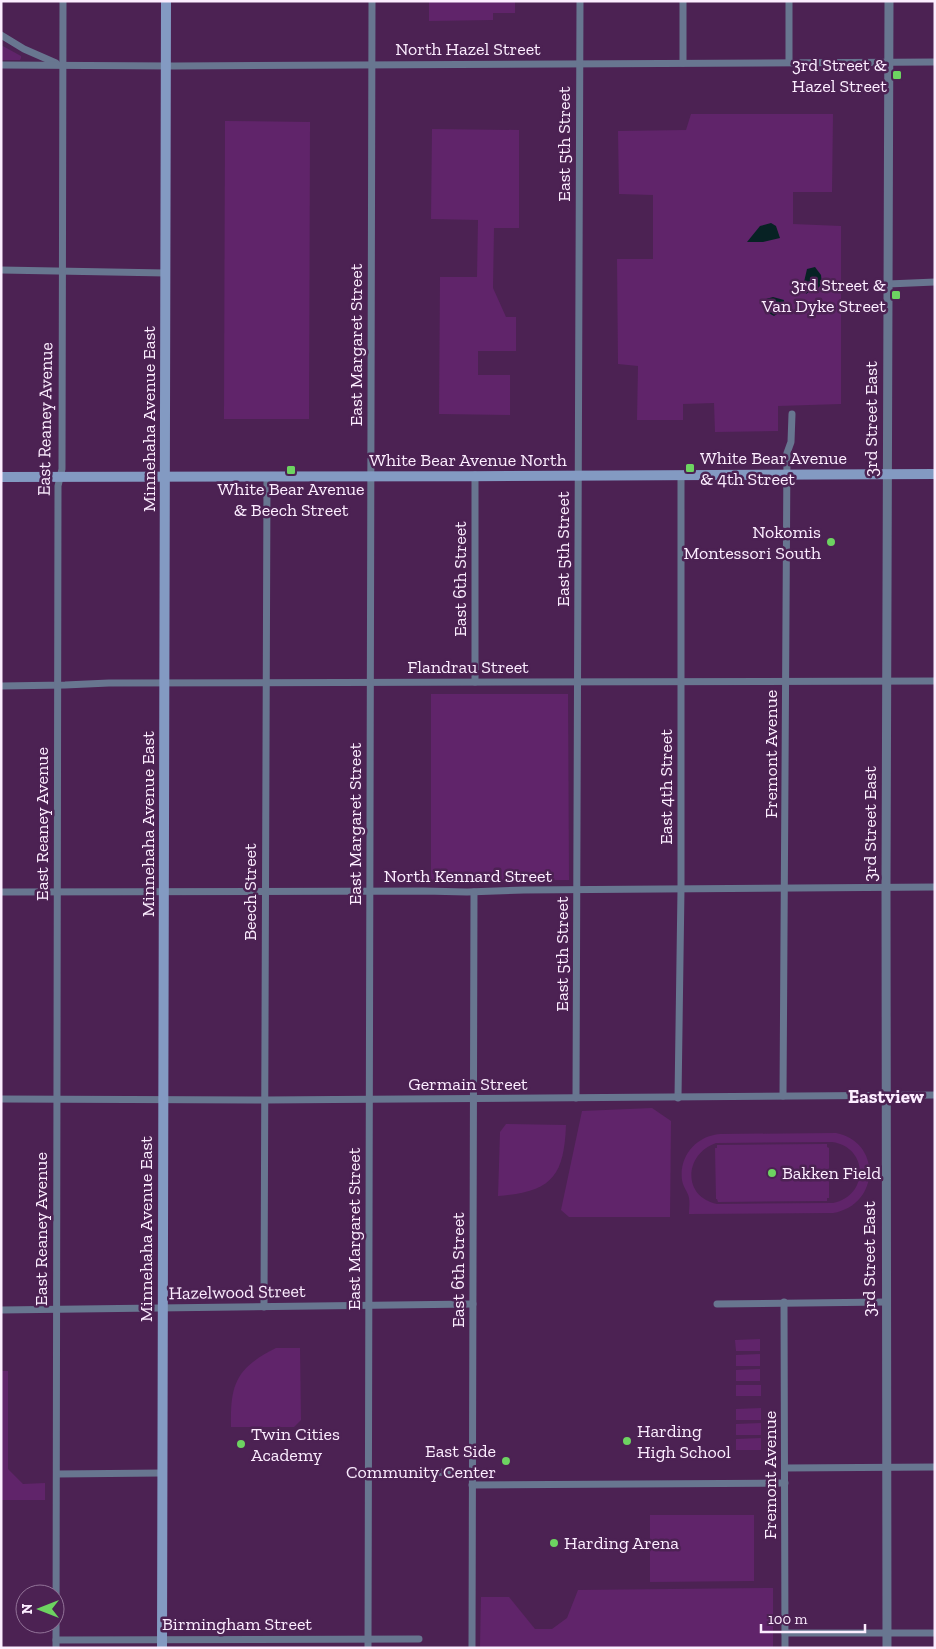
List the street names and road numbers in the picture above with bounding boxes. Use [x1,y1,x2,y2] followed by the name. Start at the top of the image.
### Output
[395,38,541,60] street label: North Hazel Street
[553,86,575,202] street label: East 5th Street
[345,263,367,426] street label: East Margaret Street
[138,326,160,512] street label: Minnehaha Avenue East
[33,342,57,496] street label: East Reaney Avenue
[860,361,882,477] street label: 3rd Street East
[369,449,567,471] street label: White Bear Avenue North
[552,491,574,607] street label: East 5th Street
[449,521,471,637] street label: East 6th Street
[407,656,529,678] street label: Flandrau Street
[760,690,782,818] street label: Fremont Avenue
[655,729,677,845] street label: East 4th Street
[137,731,159,917] street label: Minnehaha Avenue East
[344,742,366,905] street label: East Margaret Street
[31,747,53,901] street label: East Reaney Avenue
[859,766,881,882] street label: 3rd Street East
[239,843,261,941] street label: Beech Street
[384,865,552,887] street label: North Kennard Street
[551,896,573,1012] street label: East 5th Street
[408,1073,528,1095] street label: Germain Street
[135,1136,157,1322] street label: Minnehaha Avenue East
[343,1147,365,1310] street label: East Margaret Street
[30,1152,52,1306] street label: East Reaney Avenue
[858,1201,880,1317] street label: 3rd Street East
[447,1212,469,1328] street label: East 6th Street
[168,1280,306,1304] street label: Hazelwood Street
[759,1411,781,1539] street label: Fremont Avenue
[162,1613,312,1635] street label: Birmingham Street

